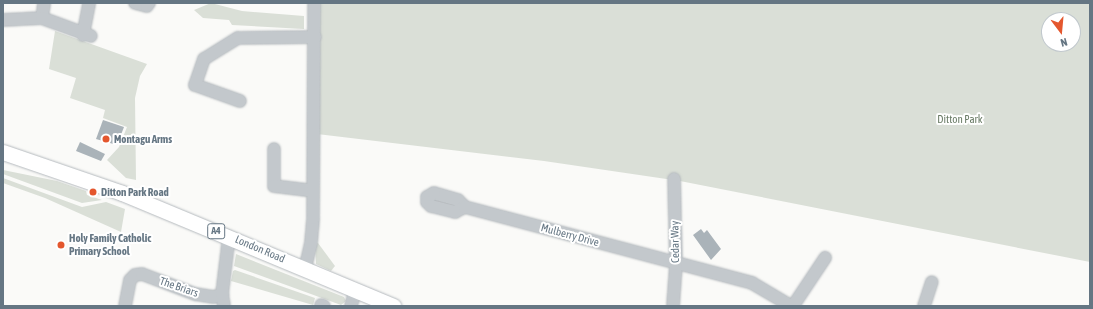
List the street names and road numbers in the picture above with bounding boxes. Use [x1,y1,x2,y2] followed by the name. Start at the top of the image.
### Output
[539,221,601,249] street label: Mulberry Drive
[668,221,682,263] street label: Cedar Way
[207,223,225,239] road number: A4
[233,233,287,265] street label: London Road
[158,274,200,300] street label: The Briars

